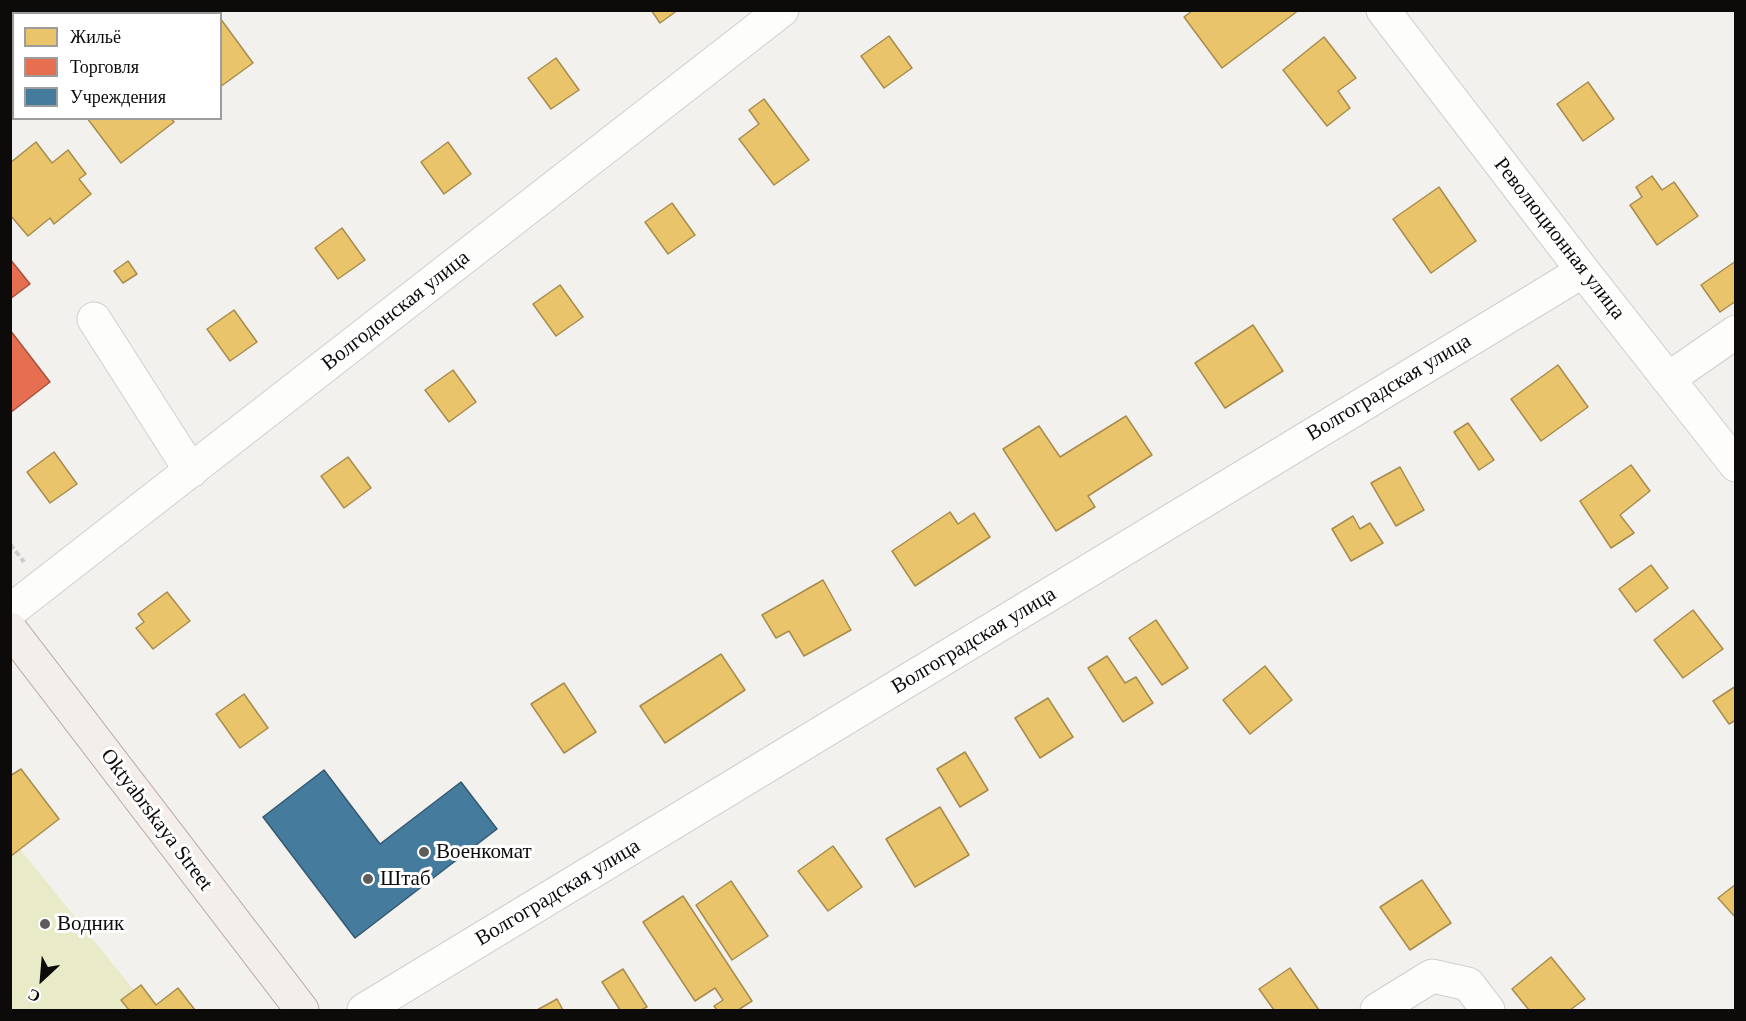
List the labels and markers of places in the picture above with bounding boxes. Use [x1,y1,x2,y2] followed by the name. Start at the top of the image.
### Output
[436,839,532,865] place label: Военкомат
[417,845,431,859] marker: Военкомат
[380,866,431,892] place label: Штаб
[361,872,375,886] marker: Штаб
[57,911,124,937] place label: Водник
[38,917,52,931] marker: Водник

